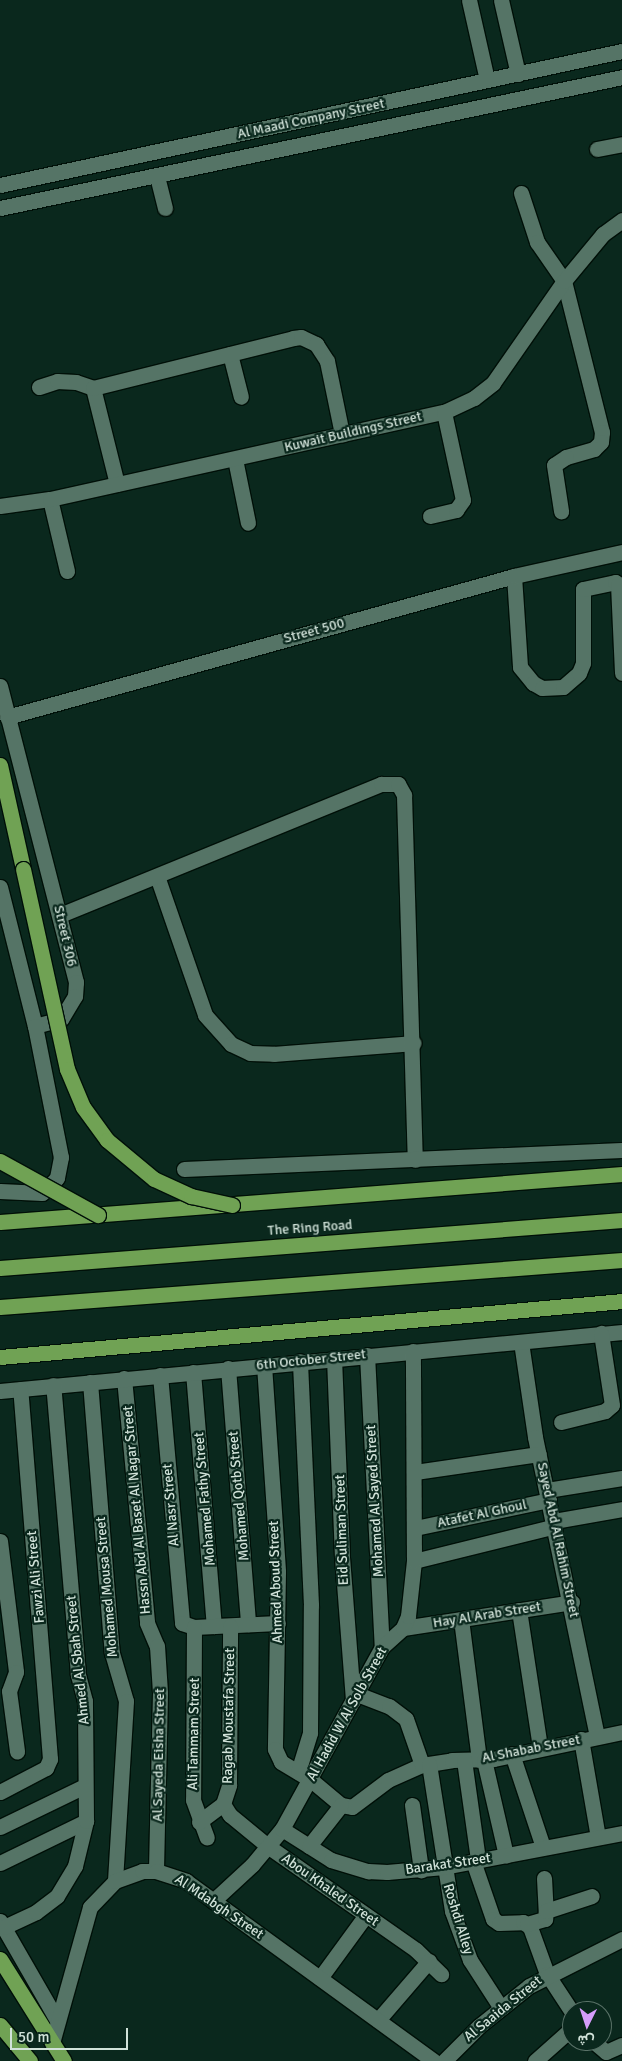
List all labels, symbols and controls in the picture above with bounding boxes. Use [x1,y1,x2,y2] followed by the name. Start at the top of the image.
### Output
[236,95,386,143] street label: Al Maadi Company Street
[283,408,423,456] street label: Kuwait Buildings Street
[282,615,346,647] street label: Street 500
[50,904,80,968] street label: Street 306
[267,1217,353,1239] street label: The Ring Road
[255,1346,367,1374] street label: 6th October Street
[119,1405,155,1615] street label: Hassn Abd Al Baset Al Nagar Street
[363,1424,387,1578] street label: Mohamed Al Sayed Street
[225,1430,253,1562] street label: Mohamed Qotb Street
[191,1431,219,1567] street label: Mohamed Fathy Street
[533,1461,583,1619] street label: Sayed Abd Al Rahim Street
[159,1463,183,1547] street label: Al Nasr Street
[332,1474,352,1586] street label: Eid Suliman Street
[436,1496,528,1532] street label: Atafet Al Ghoul
[92,1516,122,1658] street label: Mohamed Mousa Street
[265,1520,287,1644] street label: Ahmed Aboud Street
[24,1530,48,1624] street label: Fawzi Ali Street
[63,1595,93,1725] street label: Ahmed Al Sbah Street
[432,1598,542,1632] street label: Hay Al Arab Street
[303,1644,391,1784] street label: Al Hadid W Al Solb Street
[219,1648,239,1784] street label: Ragab Moustafa Street
[185,1678,203,1790] street label: Ali Tammam Street
[149,1688,169,1822] street label: Al Sayeda Eisha Street
[481,1731,581,1767] street label: Al Shabab Street
[278,1850,382,1930] street label: Abou Khaled Street
[404,1850,492,1878] street label: Barakat Street
[171,1871,267,1943] street label: Al Mdabgh Street
[439,1882,477,1956] street label: Roshdi Alley
[461,1972,545,2046] street label: Al Saaida Street
[562,2001,612,2051] north arrow
[12,2018,130,2050] scale bar
[18,2028,49,2046] text: 50 m
[577,2031,595,2050] text: ش

